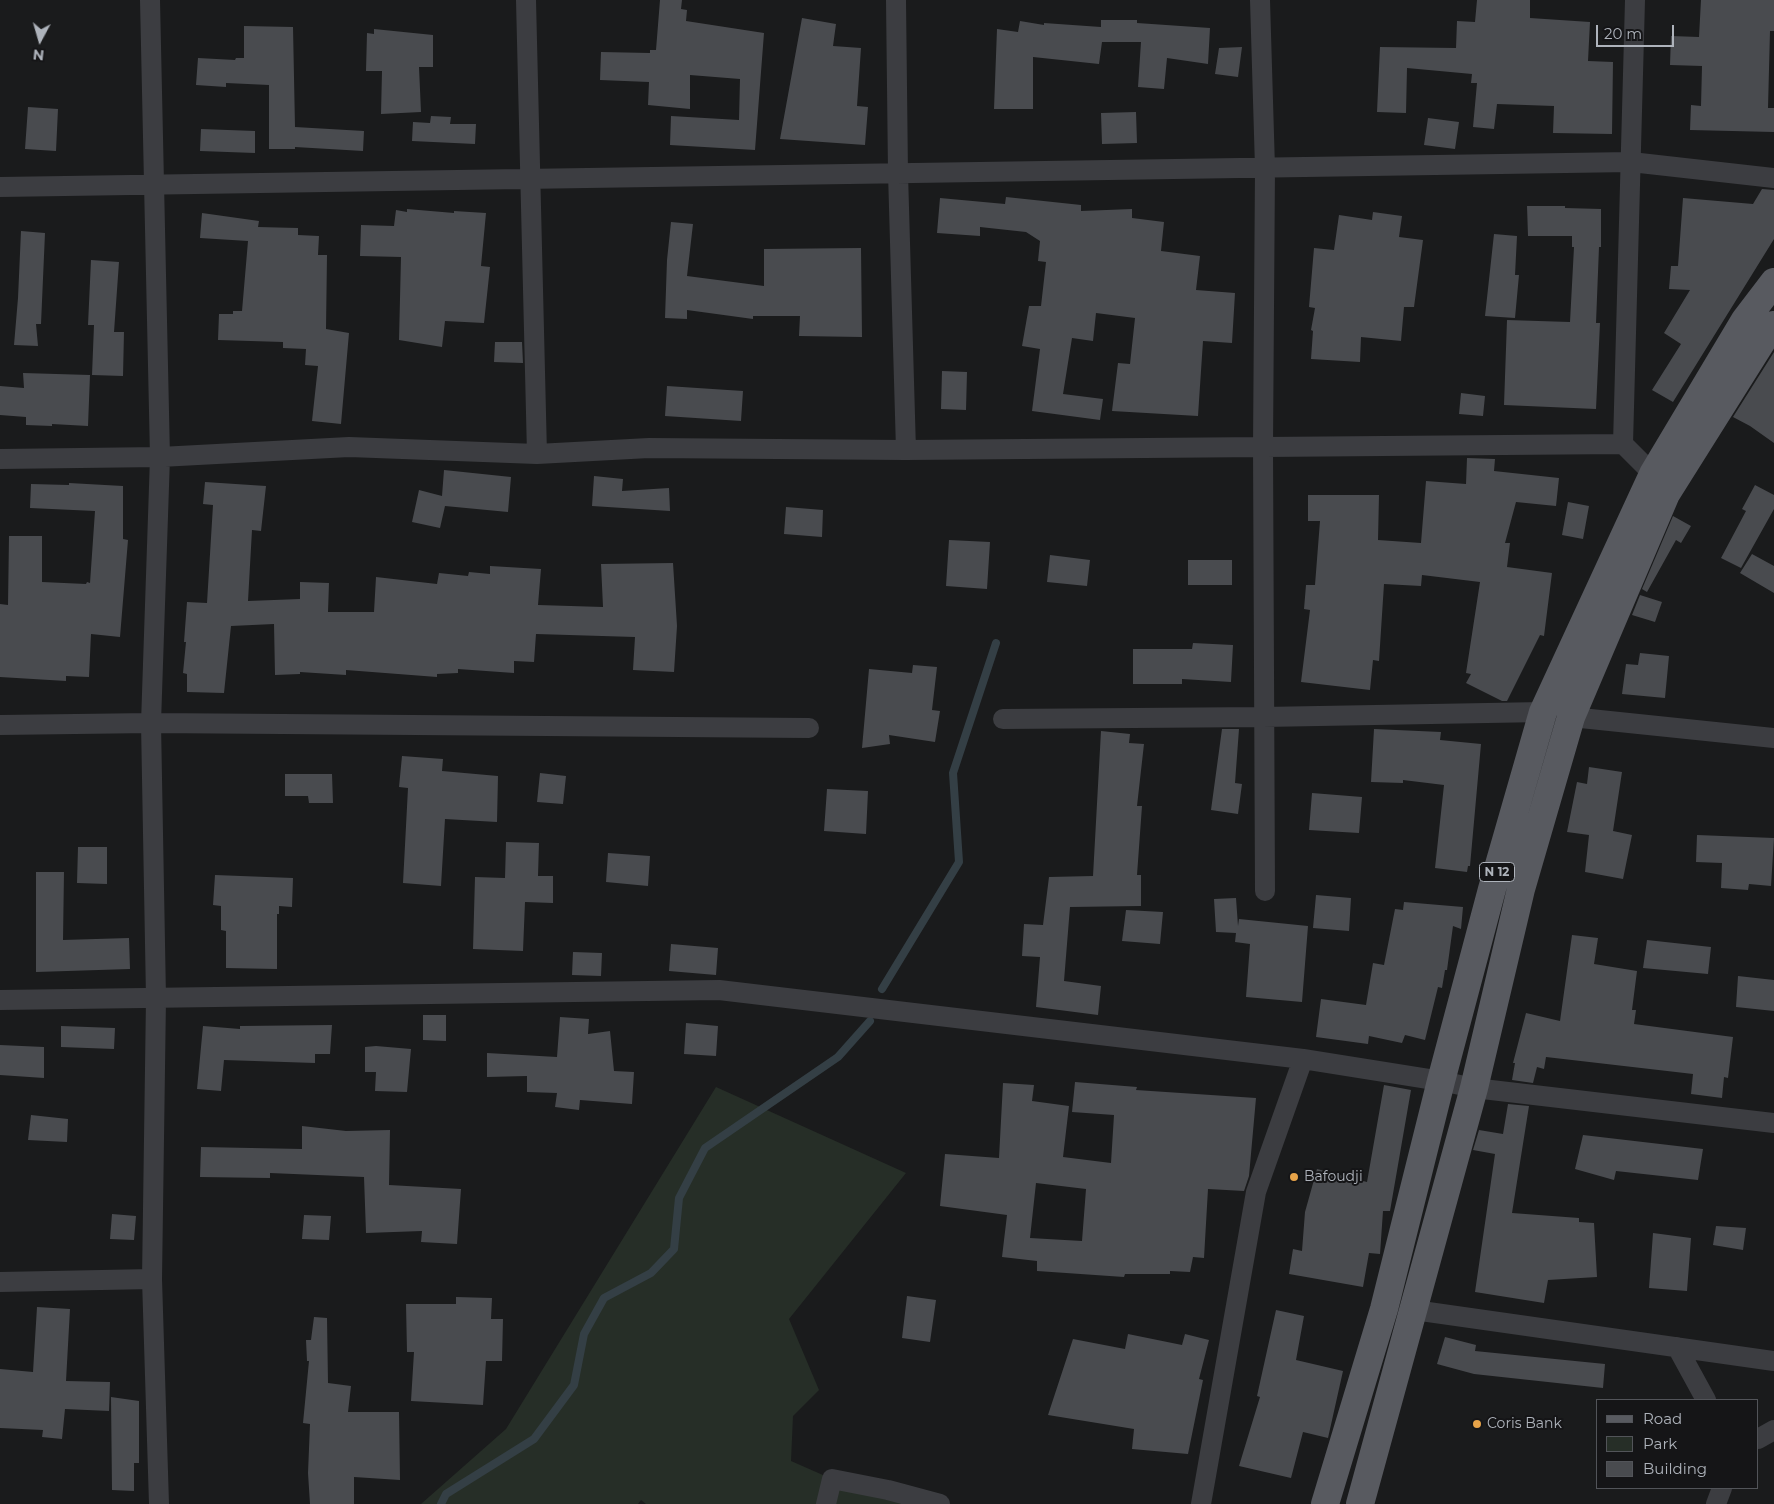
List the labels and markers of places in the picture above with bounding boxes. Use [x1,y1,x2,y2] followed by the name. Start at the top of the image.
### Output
[1304,1169,1363,1185] place label: Bafoudji
[1288,1171,1300,1183] marker: Bafoudji
[1487,1416,1562,1432] place label: Coris Bank
[1471,1418,1483,1430] marker: Coris Bank

